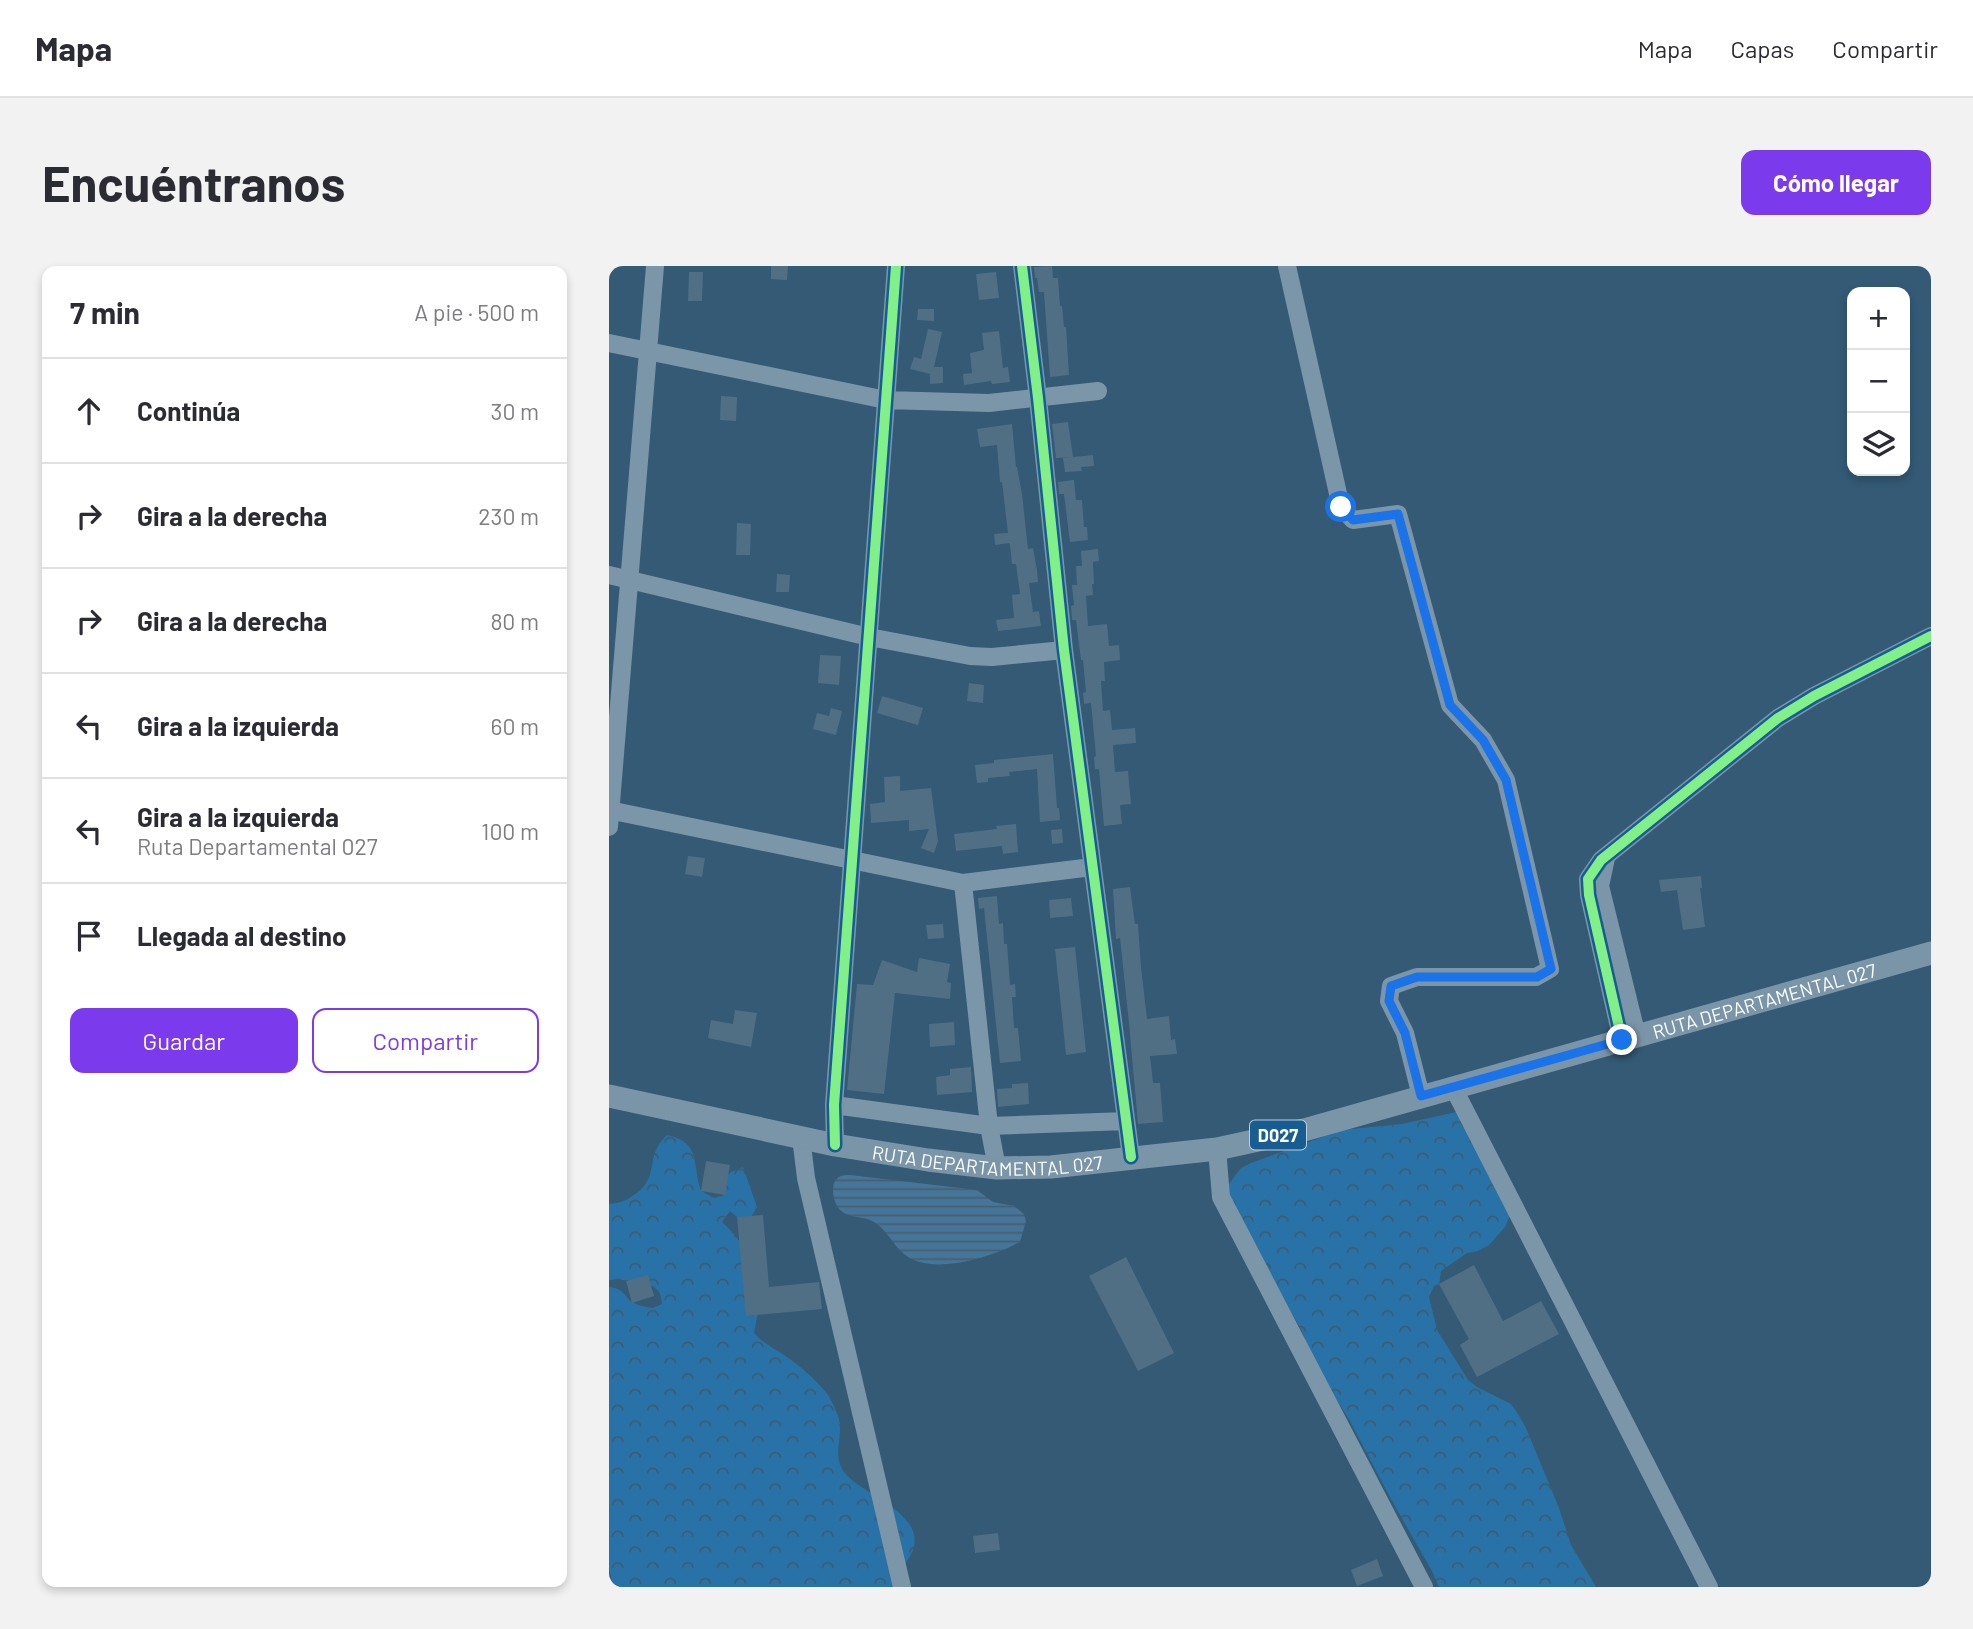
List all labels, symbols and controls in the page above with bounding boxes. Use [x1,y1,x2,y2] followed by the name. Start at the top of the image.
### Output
[35,28,112,68] text: Mapa
[1638,34,1693,63] text: Mapa
[1731,34,1794,63] text: Capas
[1832,34,1938,63] text: Compartir
[1741,150,1931,215] button: Cómo llegar
[42,153,345,212] text: Encuéntranos
[1847,287,1910,476] map controls
[1847,287,1910,350] button: +
[70,294,140,330] text: 7 min
[414,298,539,326] text: A pie · 500 m
[1847,350,1910,413] button: −
[70,392,108,430] icon: ahead
[137,395,240,426] text: Continúa
[491,397,539,425] text: 30 m
[1847,413,1910,476] button: layers
[1325,491,1356,522] route start
[70,497,108,535] icon: right
[137,500,327,531] text: Gira a la derecha
[478,502,539,530] text: 230 m
[70,602,108,640] icon: right
[137,605,327,636] text: Gira a la derecha
[490,607,539,635] text: 80 m
[70,707,108,745] icon: left
[137,710,339,741] text: Gira a la izquierda
[491,712,539,740] text: 60 m
[137,801,339,832] text: Gira a la izquierda
[70,812,108,850] icon: left
[481,817,539,845] text: 100 m
[137,832,378,860] text: Ruta Departamental 027
[70,917,108,955] icon: arrive
[137,920,346,951] text: Llegada al destino
[1650,958,1879,1043] street label: RUTA DEPARTAMENTAL 027
[70,1008,298,1073] button: Guardar
[312,1008,539,1073] button: Compartir
[1606,1024,1637,1055] route end
[1250,1120,1306,1150] road number: D027
[871,1140,1104,1180] street label: RUTA DEPARTAMENTAL 027

